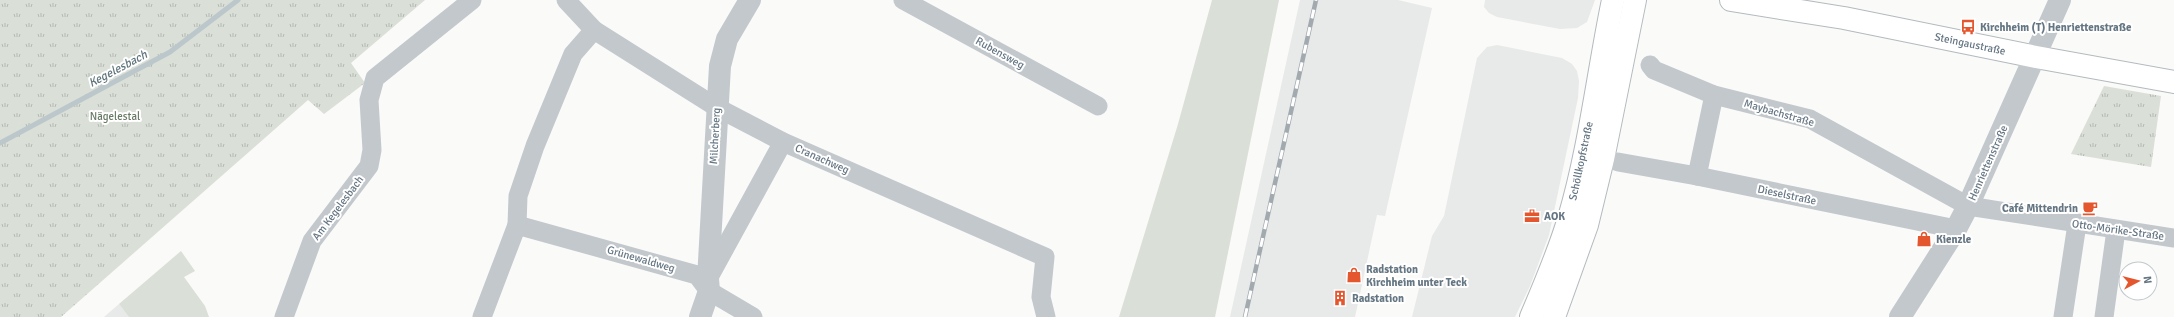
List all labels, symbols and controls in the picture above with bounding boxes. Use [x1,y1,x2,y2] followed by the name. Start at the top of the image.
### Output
[1959,18,1977,36] bus stop icon: Kirchheim (T) Henriettenstraße
[1980,21,2132,34] place label: Kirchheim (T) Henriettenstraße
[1933,30,2007,58] street label: Steingaustraße
[973,34,1027,72] street label: Rubensweg
[86,47,150,91] water label: Kegelesbach
[1742,97,1816,129] street label: Maybachstraße
[707,107,723,165] street label: Milcherberg
[90,110,140,123] park label: Nägelestal
[1566,120,1596,202] street label: Schöllkopfstraße
[1966,123,2010,203] street label: Henriettenstraße
[793,141,851,177] street label: Cranachweg
[310,173,366,243] street label: Am Kegelesbach
[1756,182,1818,208] street label: Dieselstraße
[2081,199,2099,217] cafe icon: Café Mittendrin
[2002,202,2078,215] place label: Café Mittendrin
[1523,207,1541,225] office icon: AOK
[1544,210,1565,223] place label: AOK
[2071,217,2165,243] street label: Otto-Mörike-Straße
[1915,230,1933,248] shop icon: Kienzle
[1936,233,1972,246] place label: Kienzle
[606,243,677,275] street label: Grünewaldweg
[2118,261,2158,301] north arrow
[1366,263,1467,289] place label: Radstation Kirchheim unter Teck
[1345,266,1363,284] shop icon: Radstation Kirchheim unter Teck
[2141,275,2154,284] text: N
[1331,289,1349,307] building icon: Radstation
[1352,292,1404,305] place label: Radstation

